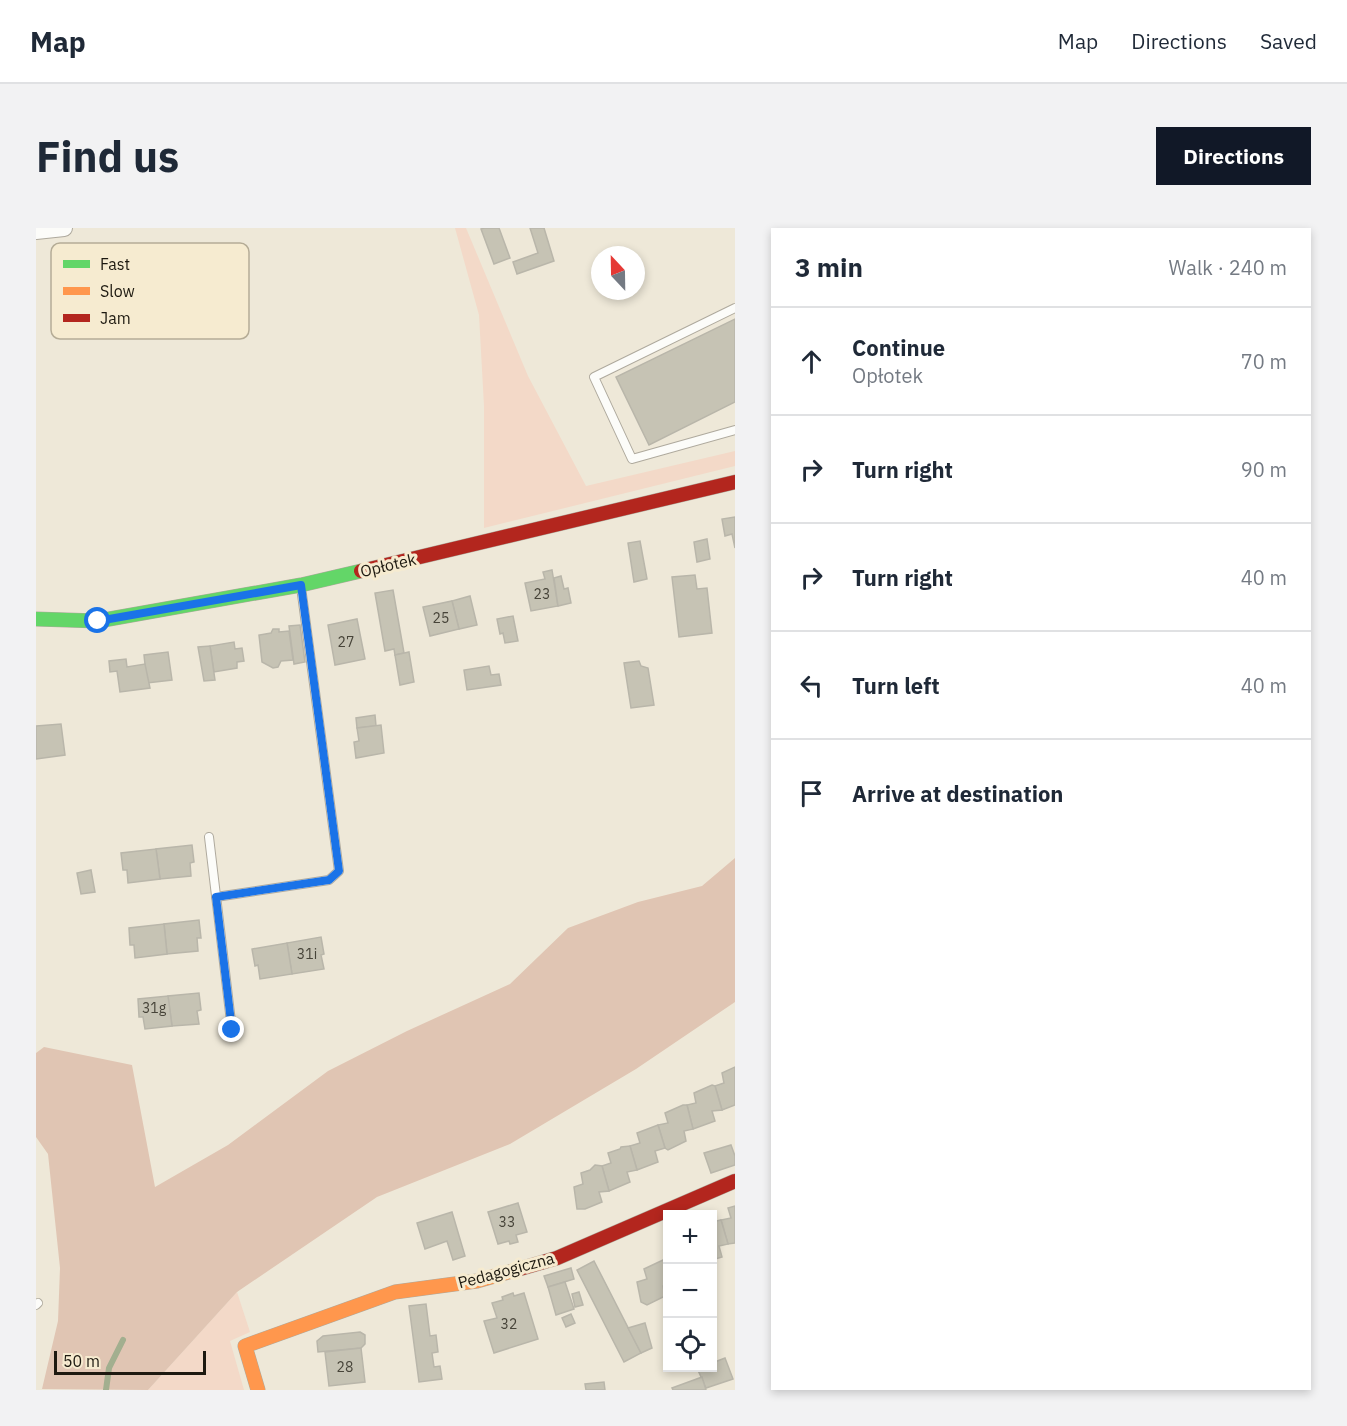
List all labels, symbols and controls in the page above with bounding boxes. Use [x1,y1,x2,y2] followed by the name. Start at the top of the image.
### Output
[30,23,86,60] text: Map
[1058,27,1098,55] text: Map
[1131,27,1227,55] text: Directions
[1260,27,1317,55] text: Saved
[1156,127,1311,185] button: Directions
[36,129,179,184] text: Find us
[51,243,249,339] legend
[591,246,645,300] north arrow
[795,250,863,284] text: 3 min
[100,254,130,274] text: Fast
[1169,254,1287,281] text: Walk · 240 m
[100,281,135,301] text: Slow
[100,308,131,328] text: Jam
[852,333,945,362] text: Continue
[795,345,828,378] icon: ahead
[1241,348,1287,375] text: 70 m
[852,362,923,389] text: Opłotek
[795,453,828,486] icon: right
[852,455,953,484] text: Turn right
[1241,456,1287,483] text: 90 m
[358,549,418,581] street label: Opłotek
[795,561,828,594] icon: right
[852,563,953,592] text: Turn right
[1241,564,1287,591] text: 40 m
[534,585,550,603] house number: 23
[84,607,110,633] route start
[433,609,449,627] house number: 25
[338,633,354,651] house number: 27
[795,669,828,702] icon: left
[852,671,940,700] text: Turn left
[1241,672,1287,699] text: 40 m
[795,777,828,810] icon: arrive
[852,779,1063,808] text: Arrive at destination
[297,945,317,963] house number: 31i
[142,999,167,1017] house number: 31g
[218,1016,244,1042] route end
[663,1210,717,1372] map controls
[663,1210,717,1264] button: +
[499,1213,515,1231] house number: 33
[456,1247,557,1292] street label: Pedagogiczna
[663,1264,717,1318] button: −
[501,1315,517,1333] house number: 32
[663,1318,717,1372] button: locate
[54,1348,206,1376] scale bar
[63,1351,100,1371] text: 50 m
[337,1358,353,1376] house number: 28

